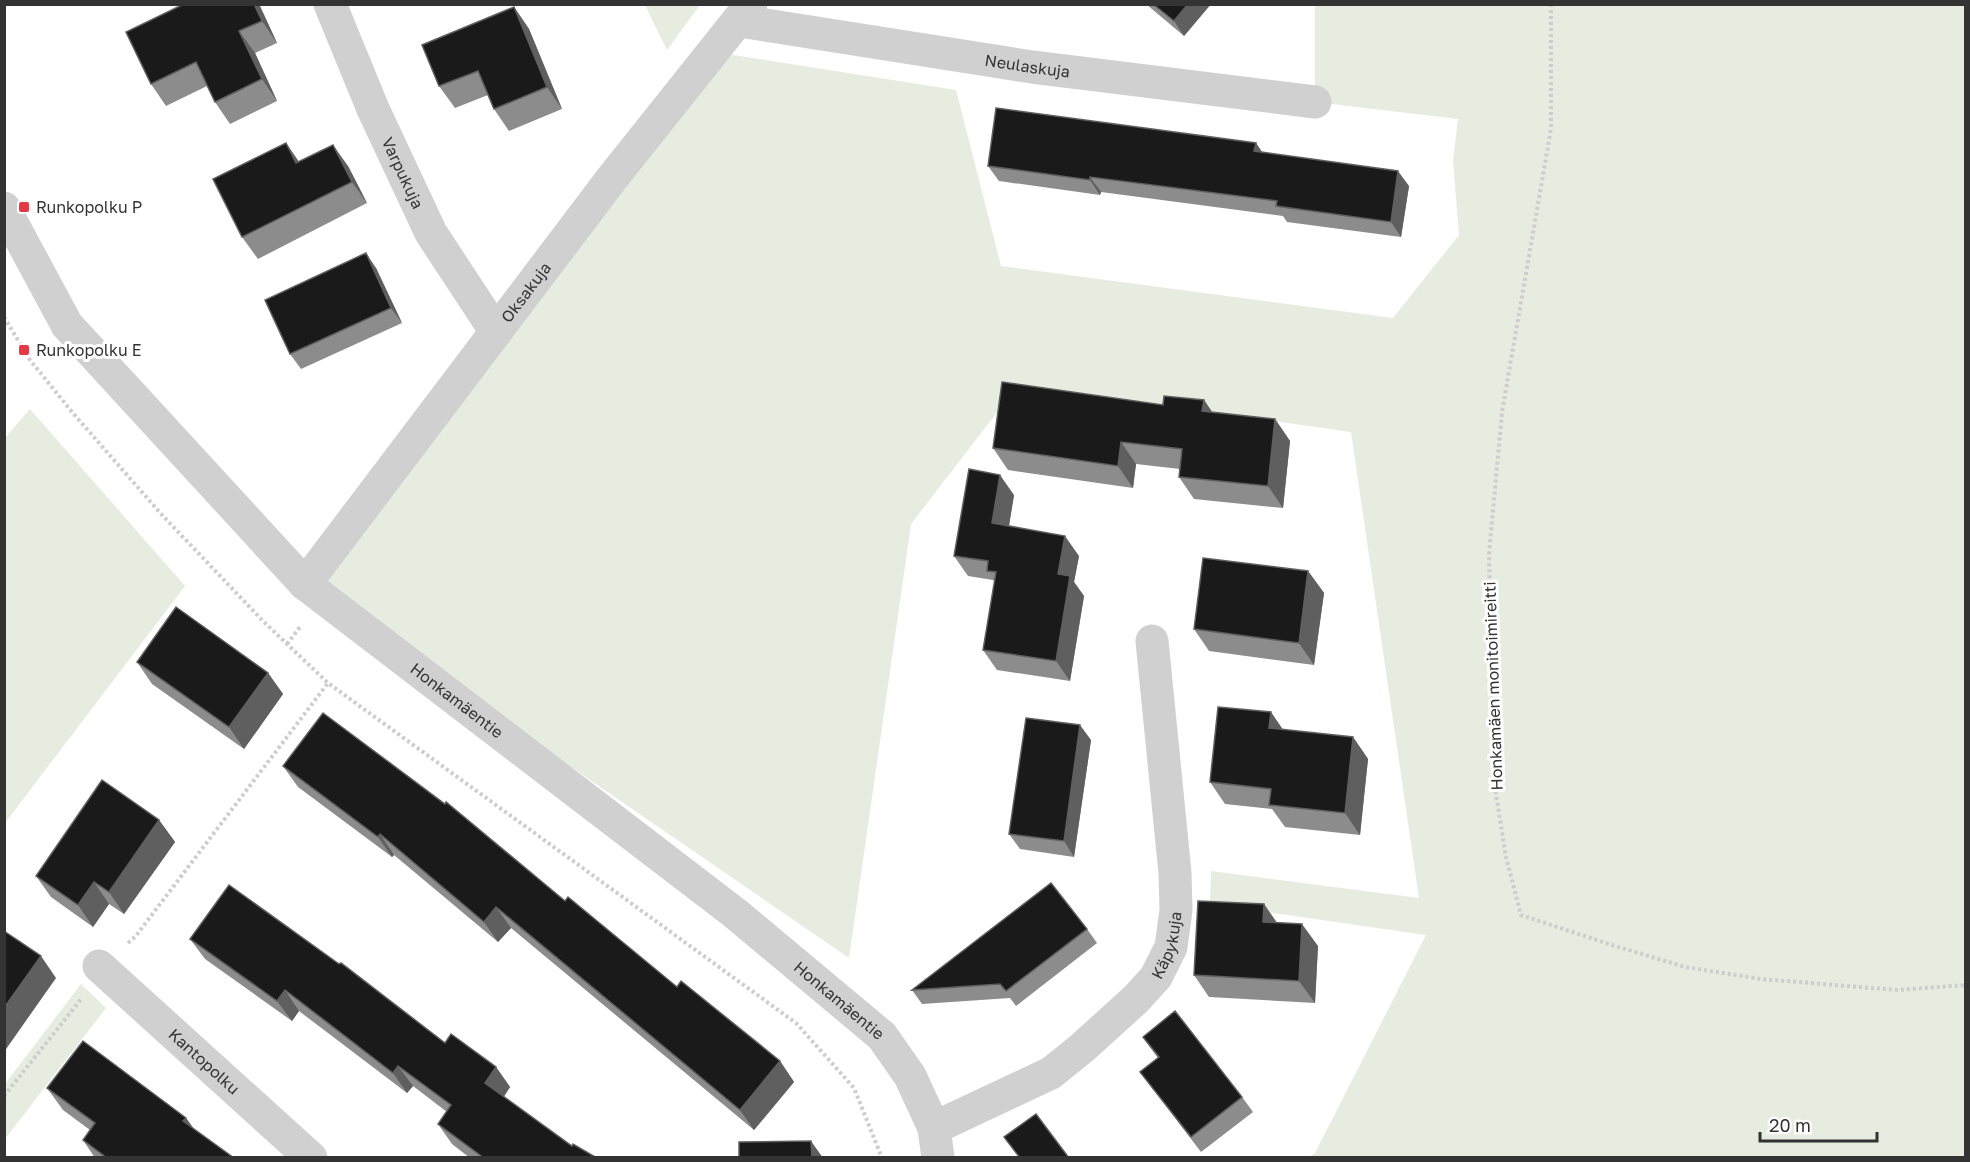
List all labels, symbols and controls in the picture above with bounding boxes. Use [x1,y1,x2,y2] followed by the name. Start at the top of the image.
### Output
[983,50,1071,82] street label: Neulaskuja
[378,134,428,212] street label: Varpukuja
[36,197,142,217] place label: Runkopolku P
[17,200,31,214] marker: Runkopolku P
[497,258,555,326] street label: Oksakuja
[36,340,141,360] place label: Runkopolku E
[17,343,31,357] marker: Runkopolku E
[1479,581,1507,791] street label: Honkamäen monitoimireitti
[407,658,507,742] street label: Honkamäentie
[1147,910,1186,982] street label: Käpykuja
[790,957,889,1044] street label: Honkamäentie
[165,1024,244,1099] street label: Kantopolku
[1760,1105,1877,1143] scale bar
[1769,1114,1811,1136] text: 20 m

